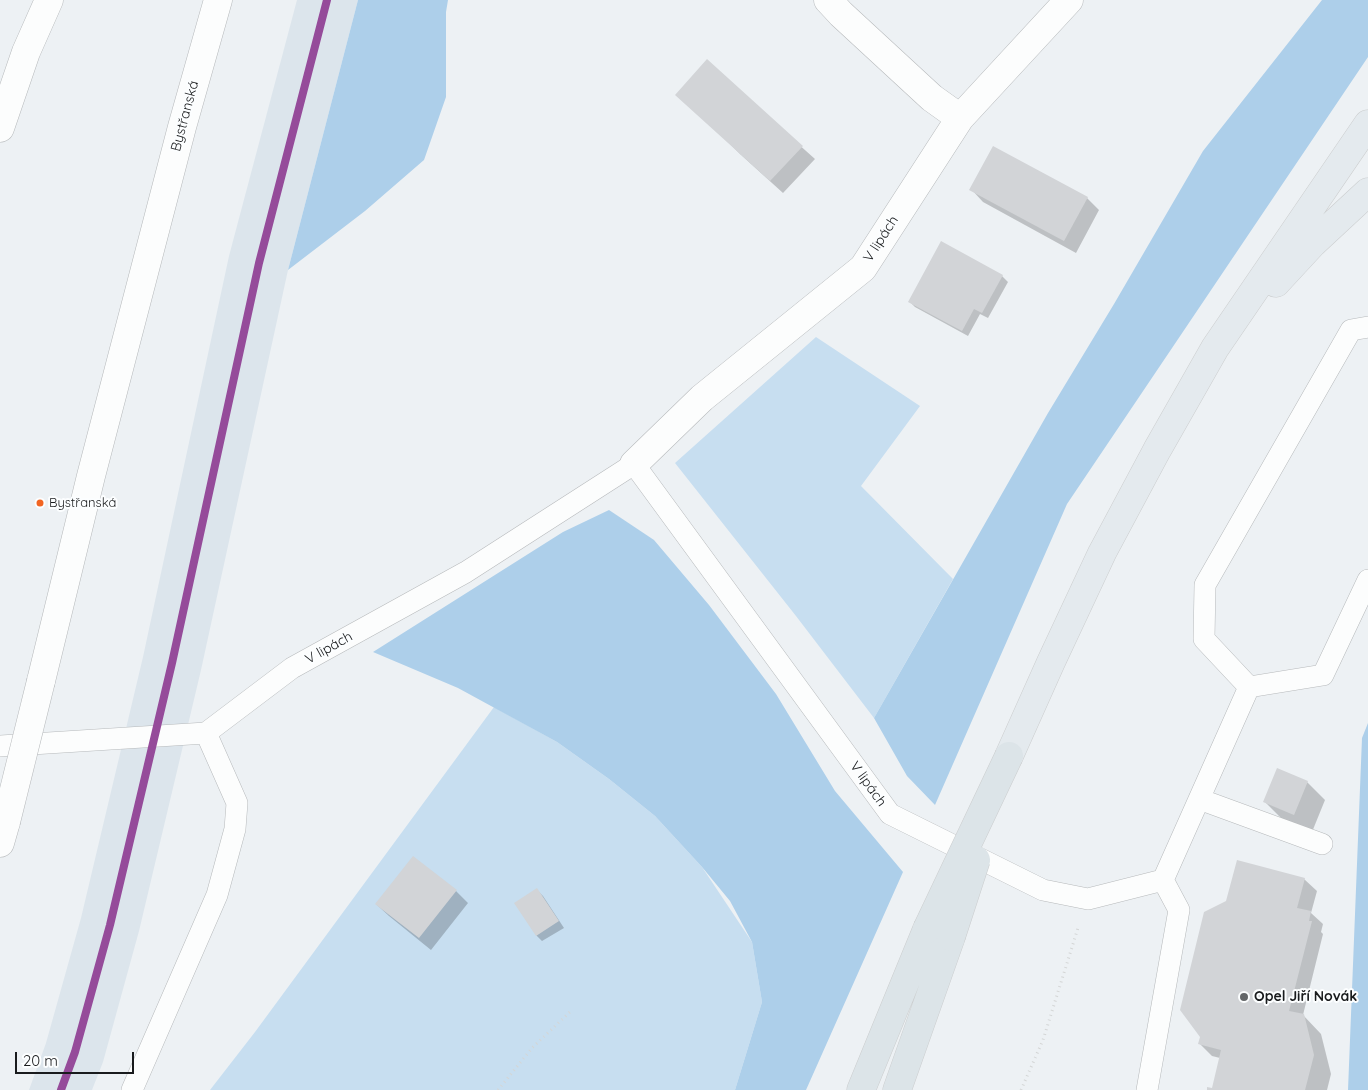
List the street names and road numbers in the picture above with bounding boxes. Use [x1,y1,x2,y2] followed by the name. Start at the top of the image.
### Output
[167,79,203,153] street label: Bystřanská
[860,213,902,265] street label: V lipách
[302,628,356,668] street label: V lipách
[846,758,890,810] street label: V lipách

